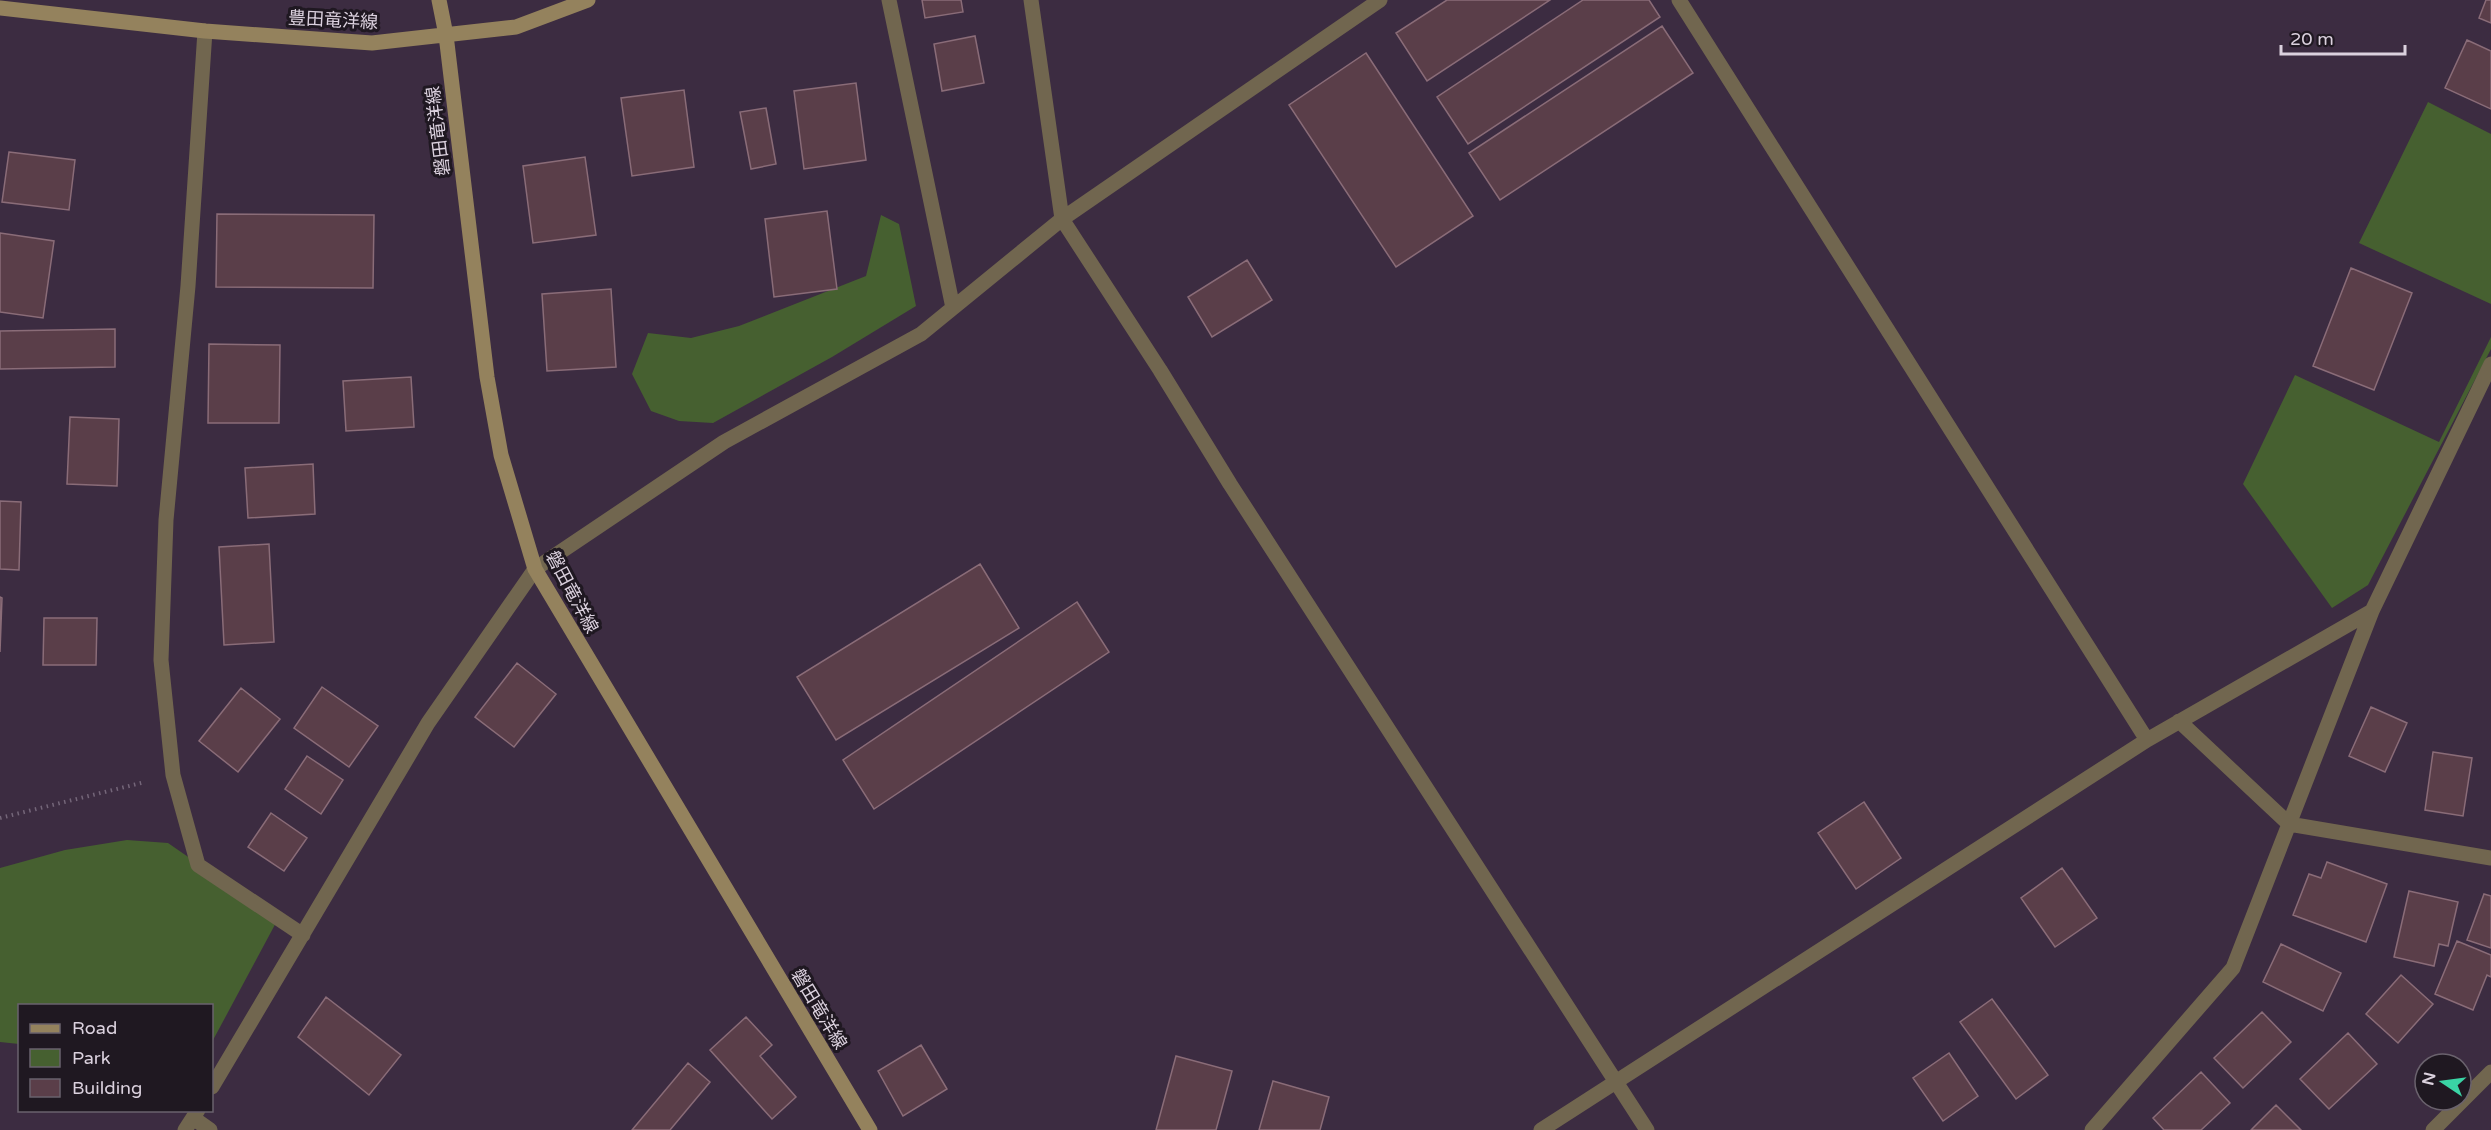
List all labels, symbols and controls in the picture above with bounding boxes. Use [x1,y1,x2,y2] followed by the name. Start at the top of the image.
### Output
[287,7,379,33] street label: 豊田竜洋線
[2281,18,2406,56] scale bar
[2290,28,2334,50] text: 20 m
[422,85,454,177] street label: 磐田竜洋線
[541,547,603,637] street label: 磐田竜洋線
[786,965,852,1053] street label: 磐田竜洋線
[18,1004,213,1112] legend
[72,1017,117,1039] text: Road
[72,1047,111,1069] text: Park
[2413,1052,2473,1112] north arrow
[2418,1070,2441,1087] text: N
[72,1077,142,1099] text: Building

